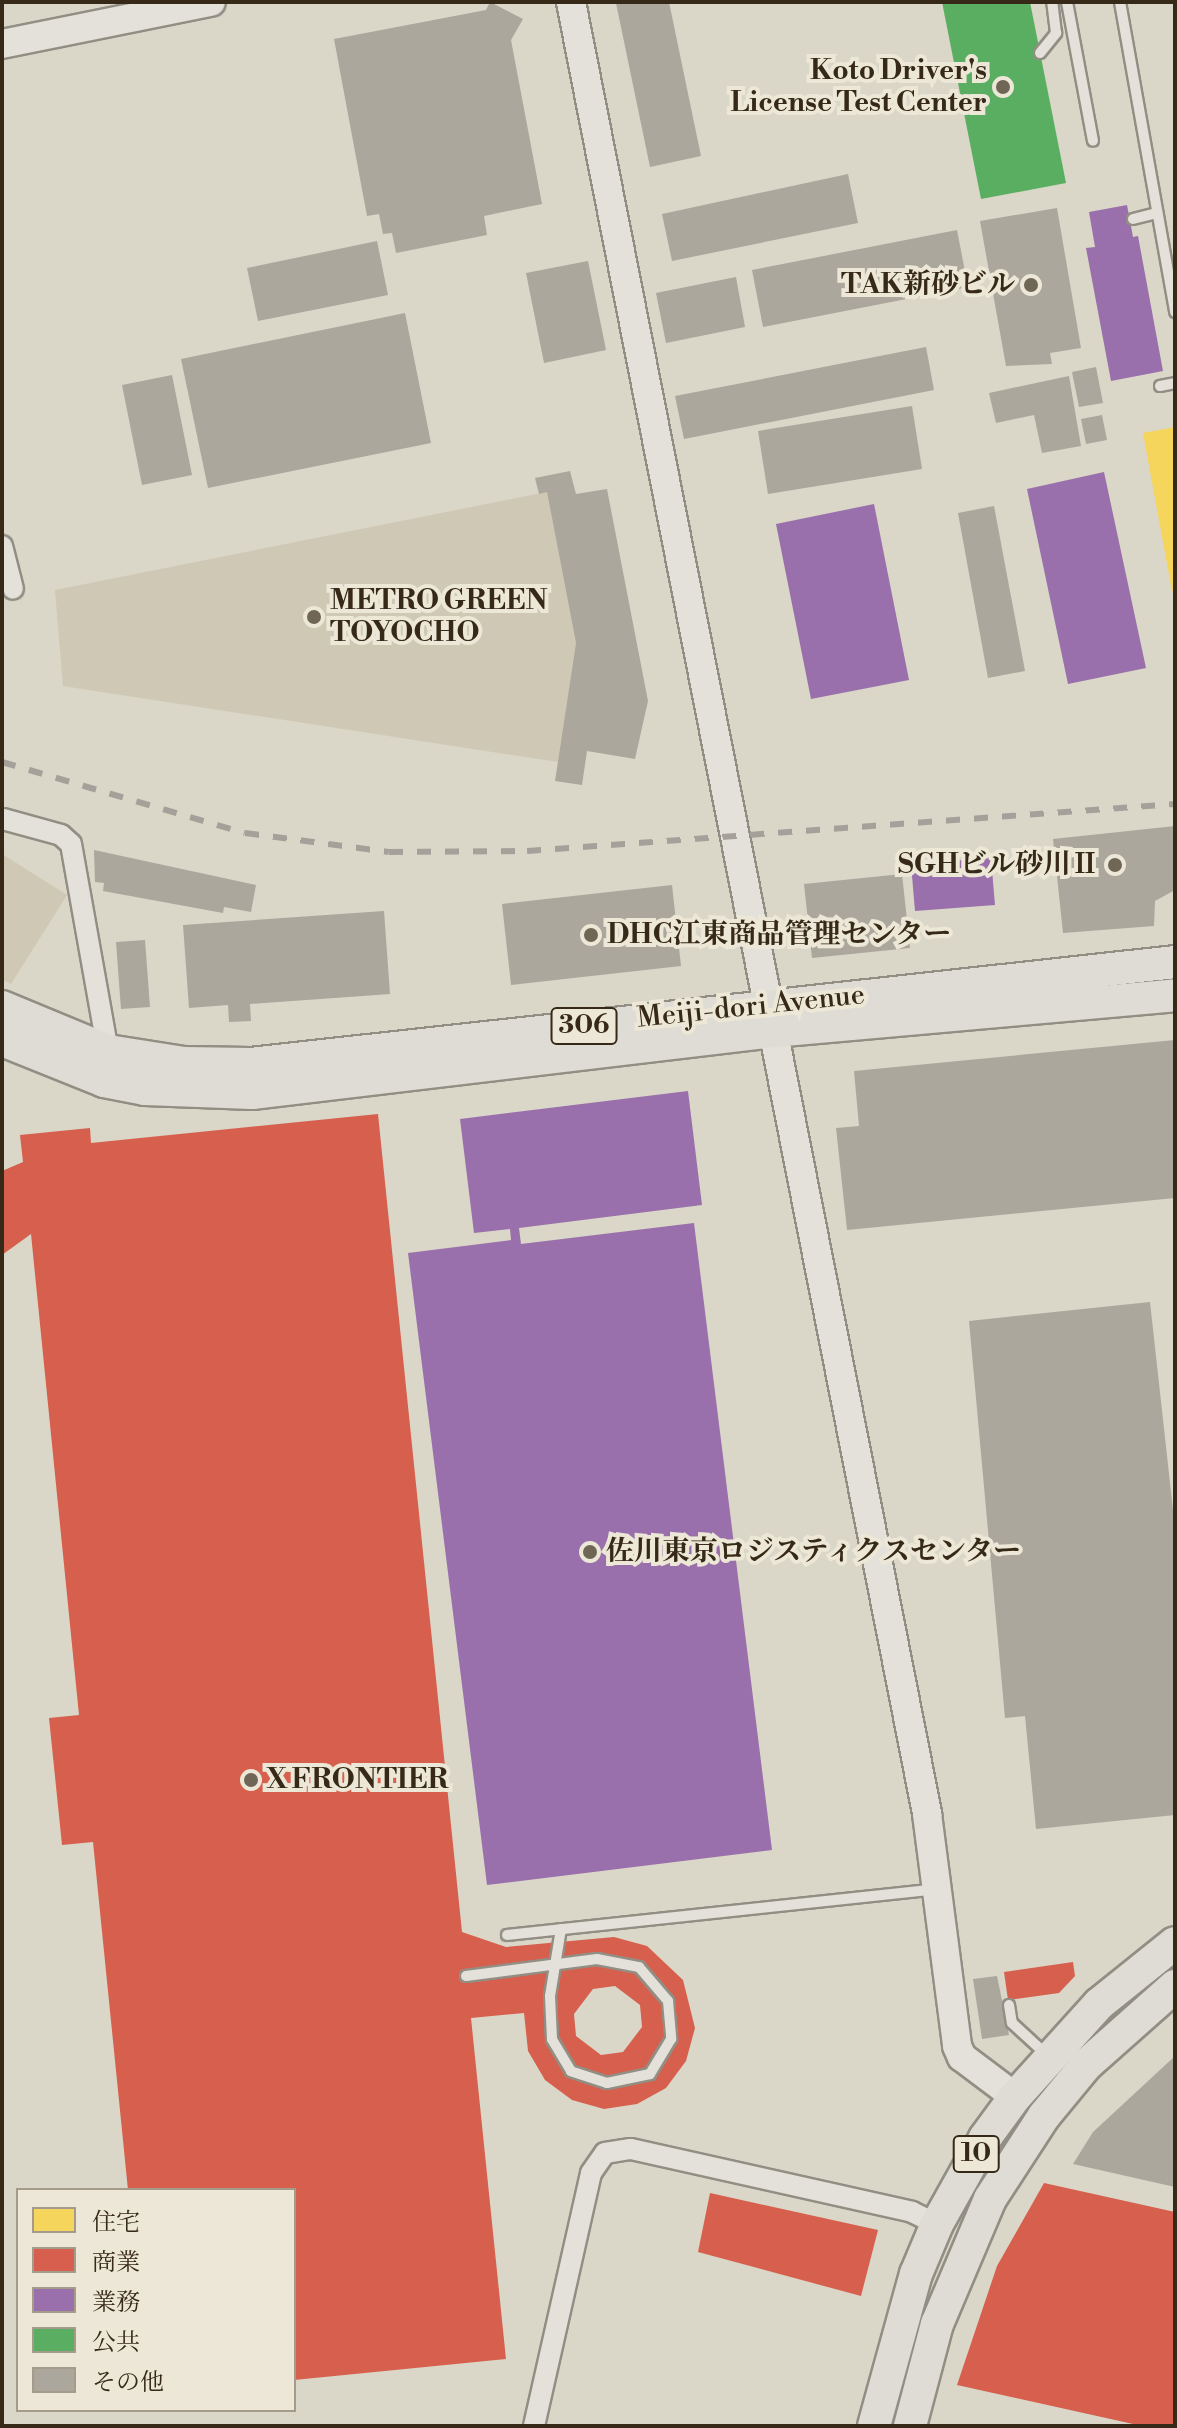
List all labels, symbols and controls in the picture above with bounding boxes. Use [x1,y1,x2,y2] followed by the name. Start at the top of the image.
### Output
[730,54,987,120] place label: Koto Driver's License Test Center
[994,78,1012,96] marker: Koto Driver's License Test Center
[841,268,1015,302] place label: TAK新砂ビル
[1022,276,1040,294] marker: TAK新砂ビル
[330,584,548,650] place label: METRO GREEN TOYOCHO
[305,608,323,626] marker: METRO GREEN TOYOCHO
[898,848,1099,882] place label: SGHビル砂川Ⅱ
[1106,856,1124,874] marker: SGHビル砂川Ⅱ
[607,918,952,952] place label: DHC江東商品管理センター
[582,926,600,944] marker: DHC江東商品管理センター
[636,978,866,1036] street label: Meiji-dori Avenue
[550,1004,618,1048] road number: 306
[606,1535,1026,1569] place label: 佐川東京ロジスティクスセンター
[581,1543,599,1561] marker: 佐川東京ロジスティクスセンター
[267,1763,448,1797] place label: X FRONTIER
[242,1771,260,1789] marker: X FRONTIER
[952,2132,1000,2176] road number: 10
[16,2188,296,2412] legend
[92,2208,140,2238] text: 住宅
[92,2248,140,2278] text: 商業
[92,2288,140,2318] text: 業務
[92,2328,140,2358] text: 公共
[92,2368,164,2398] text: その他

